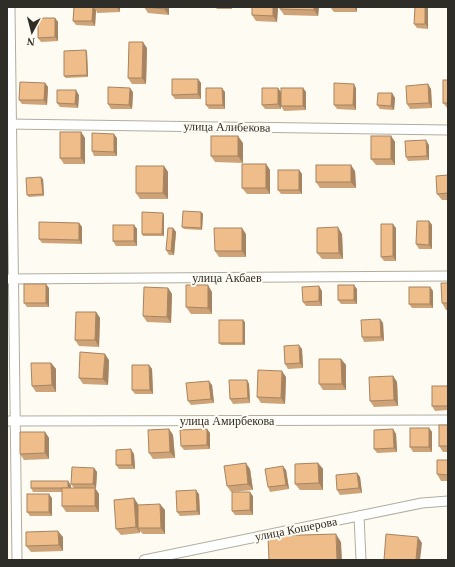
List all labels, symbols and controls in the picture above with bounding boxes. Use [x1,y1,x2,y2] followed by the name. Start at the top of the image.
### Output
[12,12,52,52] north arrow
[26,35,35,48] text: N
[183,119,271,135] street label: улица Алибекова
[192,271,262,285] street label: улица Акбаев
[180,414,275,428] street label: улица Амирбекова
[254,514,339,544] street label: улица Кошерова

